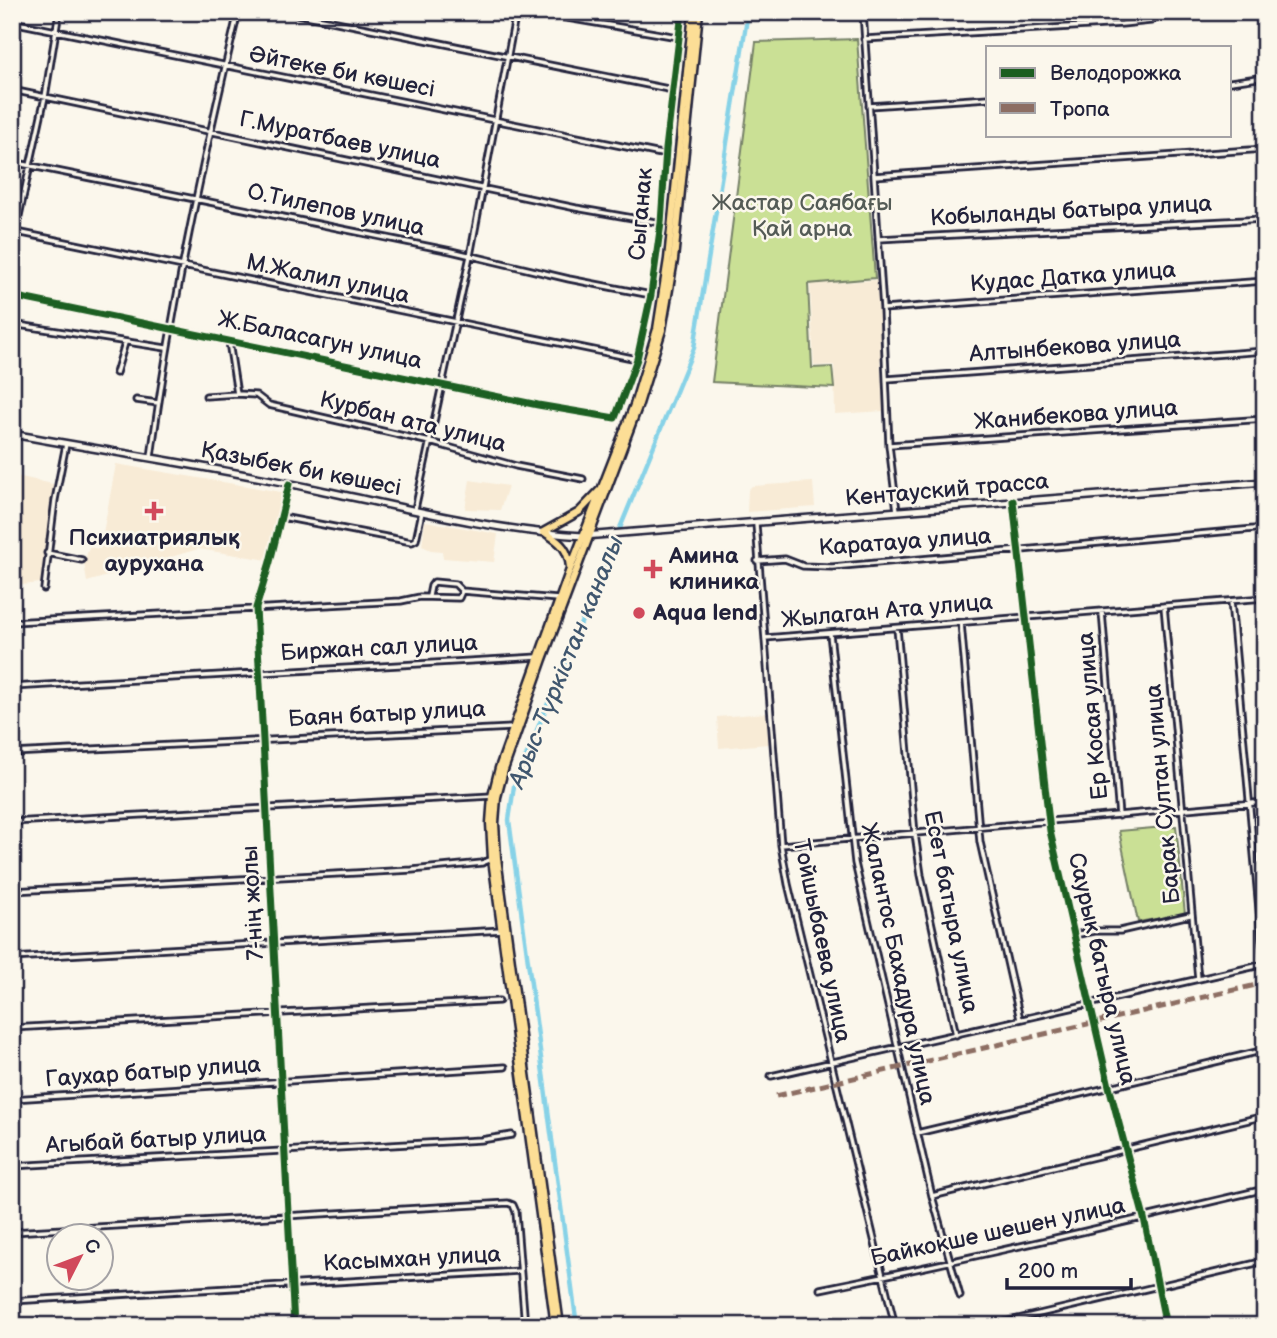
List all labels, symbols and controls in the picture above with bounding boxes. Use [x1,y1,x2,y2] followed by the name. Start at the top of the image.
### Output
[247,40,437,104] street label: Әйтеке би көшесі
[986,46,1232,136] legend
[1050,61,1182,86] text: Велодорожка
[1050,97,1110,122] text: Тропа
[237,105,444,175] street label: Г.Муратбаев улица
[623,166,659,262] street label: Сыганак
[245,178,427,243] street label: О.Тилепов улица
[711,189,893,243] park label: Жастар Саябағы Қай арна
[929,190,1213,232] street label: Кобыланды батыра улица
[244,248,413,310] street label: М.Жалил улица
[969,256,1177,298] street label: Кудас Датка улица
[215,305,425,375] street label: Ж.Баласагун улица
[967,326,1182,368] street label: Алтынбекова улица
[317,385,509,459] street label: Курбан ата улица
[973,394,1179,436] street label: Жанибекова улица
[198,436,404,502] street label: Қазыбек би көшесі
[844,467,1050,513] street label: Кентауский трасса
[144,501,164,521] marker: Психиатриялық аурухана
[818,522,993,562] street label: Каратауа улица
[68,524,240,578] place label: Психиатриялық аурухана
[501,531,630,794] water label: Арыс-Түркістан каналы
[668,542,760,596] place label: Амина клиника
[643,559,663,579] marker: Амина клиника
[780,588,994,634] street label: Жылаган Ата улица
[652,599,758,627] place label: Aqua lend
[631,605,647,621] marker: Aqua lend
[280,629,479,667] street label: Биржан сал улица
[1072,630,1114,801] street label: Ер Косая улица
[1139,683,1187,905] street label: Барак Султан улица
[288,695,487,733] street label: Баян батыр улица
[918,808,984,1016] street label: Есет батыра улица
[854,820,942,1108] street label: Жалантос Бахадура улица
[787,837,857,1046] street label: Тойшыбаева улица
[236,845,270,961] street label: 7-нің жолы
[1062,850,1142,1088] street label: Саурык батыра улица
[44,1050,262,1094] street label: Гаухар батыр улица
[44,1120,268,1160] street label: Агыбай батыр улица
[868,1191,1128,1273] street label: Байкокше шешен улица
[46,1222,116,1292] north arrow
[79,1234,104,1259] text: С
[322,1240,502,1278] street label: Касымхан улица
[1007,1247,1132,1291] scale bar
[1018,1259,1078,1284] text: 200 m

